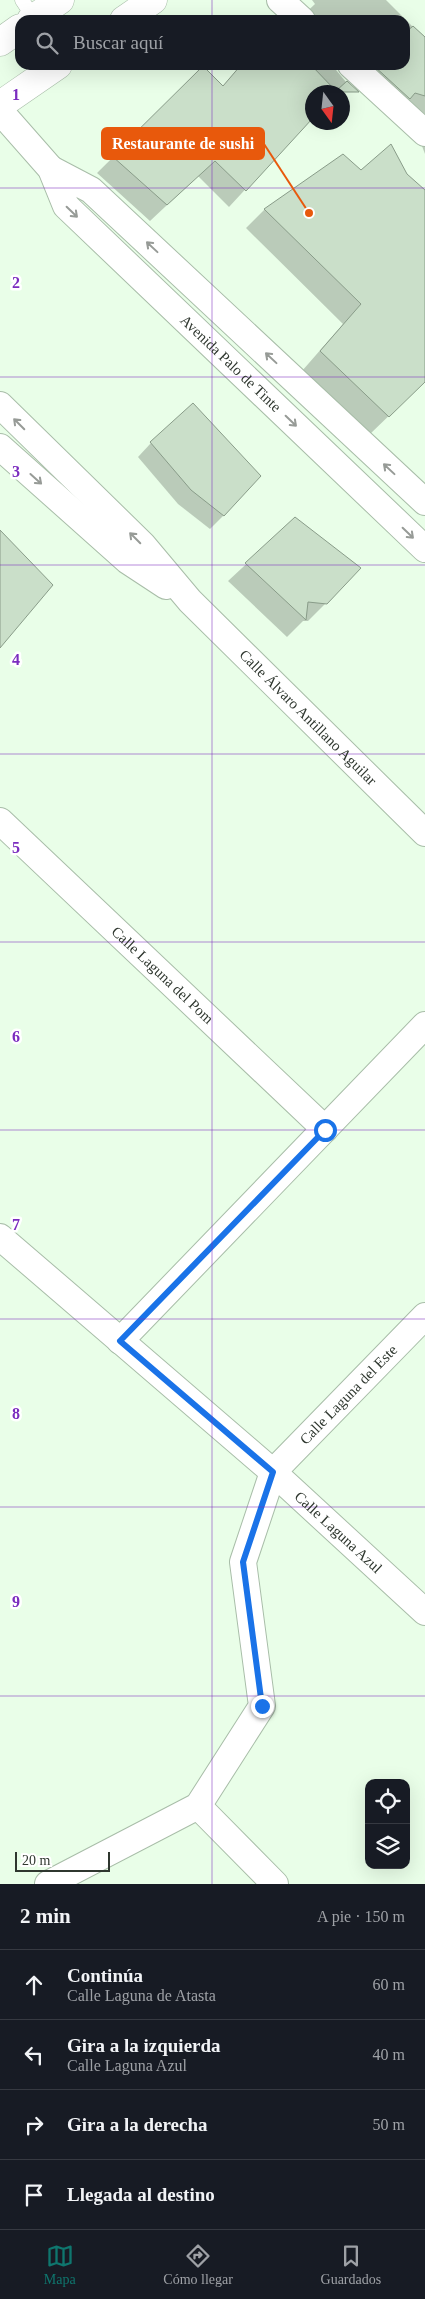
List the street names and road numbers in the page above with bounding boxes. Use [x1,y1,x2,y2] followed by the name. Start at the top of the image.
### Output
[177,312,284,415] street label: Avenida Palo de Tinte
[236,647,380,788] street label: Calle Álvaro Antillano Aguilar
[109,923,217,1027] street label: Calle Laguna del Pom
[297,1341,401,1447] street label: Calle Laguna del Este
[291,1488,385,1576] street label: Calle Laguna Azul

